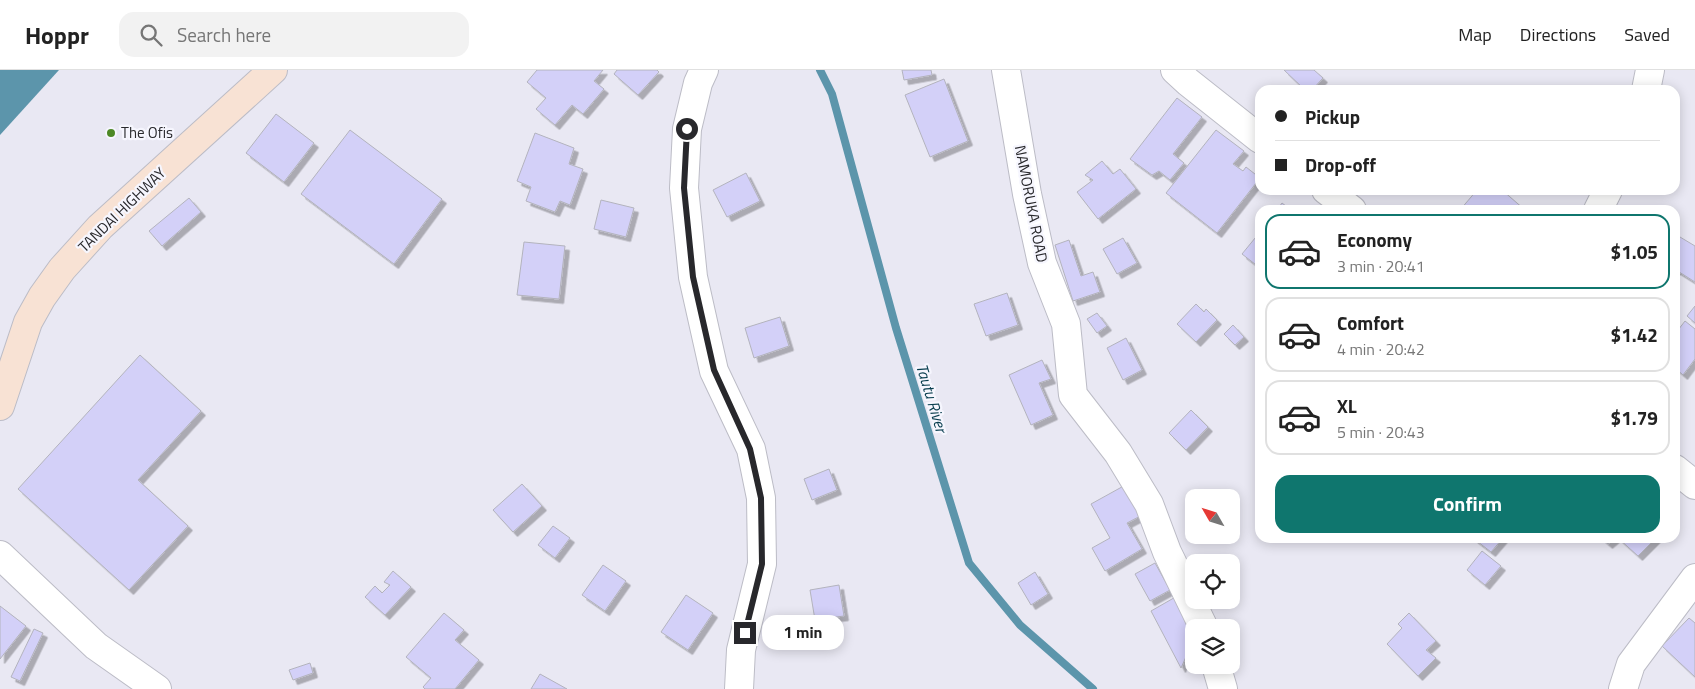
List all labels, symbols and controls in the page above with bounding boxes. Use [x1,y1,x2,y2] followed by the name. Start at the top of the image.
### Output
[119,12,469,57] search box
[25,17,89,53] text: Hoppr
[177,20,271,49] text: Search here
[137,21,165,49] icon: search
[1458,21,1492,48] text: Map
[1520,21,1596,48] text: Directions
[1624,21,1670,48] text: Saved
[1305,102,1360,131] text: Pickup
[676,118,698,140] route start
[121,121,173,144] place label: The Ofis
[105,127,117,139] marker: The Ofis
[1009,143,1054,264] street label: NAMORUKA ROAD
[1305,150,1376,179] text: Drop-off
[73,162,171,258] street label: TANDAI HIGHWAY
[1337,225,1412,254] text: Economy
[1277,229,1322,274] icon: car
[1611,237,1658,266] text: $1.05
[1337,254,1425,278] text: 3 min · 20:41
[1337,308,1404,337] text: Comfort
[1277,312,1322,357] icon: car
[1611,320,1658,349] text: $1.42
[1337,337,1425,361] text: 4 min · 20:42
[910,361,954,437] water label: Tautu River
[1337,391,1357,420] text: XL
[1277,395,1322,440] icon: car
[1611,403,1658,432] text: $1.79
[1337,420,1425,444] text: 5 min · 20:43
[1275,475,1660,533] button: Confirm
[1185,489,1240,544] north arrow
[1185,489,1240,674] map controls
[1185,554,1240,609] button: locate
[762,616,845,650] callout: 1 min
[1185,619,1240,674] button: layers
[784,620,822,644] text: 1 min
[734,622,756,644] route end

